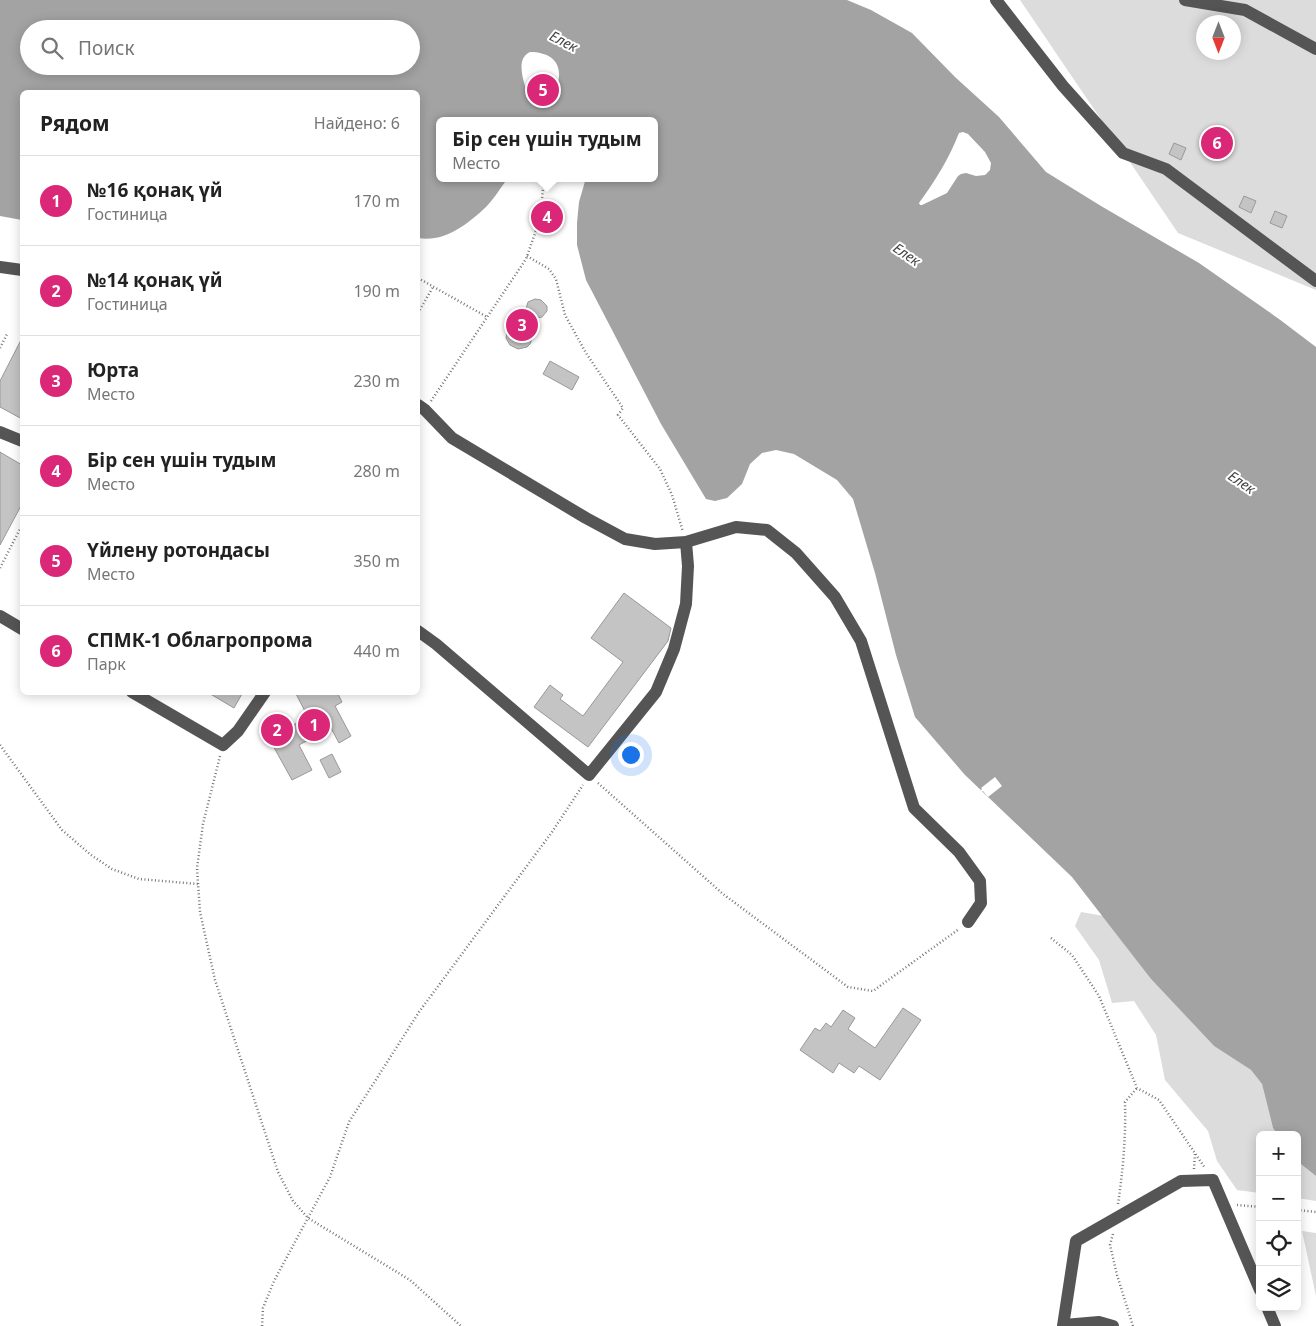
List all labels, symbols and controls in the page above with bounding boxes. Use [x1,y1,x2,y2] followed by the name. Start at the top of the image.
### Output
[1196,15,1241,60] north arrow
[20,20,420,75] search box
[547,26,582,56] water label: Елек
[38,34,66,62] icon: search
[78,35,134,61] text: Поиск
[527,71,559,109] pin: 5
[40,109,110,137] text: Рядом
[314,112,400,134] text: Найдено: 6
[436,117,658,182] popup
[1201,124,1233,162] pin: 6
[452,126,642,152] text: Бір сен үшін тудым
[452,152,500,174] text: Место
[87,177,222,203] text: №16 қонақ үй
[51,190,61,212] text: 1
[353,190,400,212] text: 170 m
[531,198,563,236] pin: 4
[87,203,168,225] text: Гостиница
[890,238,925,270] water label: Елек
[87,267,222,293] text: №14 қонақ үй
[51,280,61,302] text: 2
[353,280,400,302] text: 190 m
[87,293,168,315] text: Гостиница
[506,306,538,344] pin: 3
[87,357,139,383] text: Юрта
[51,370,61,392] text: 3
[353,370,400,392] text: 230 m
[87,383,135,405] text: Место
[87,447,276,473] text: Бір сен үшін тудым
[51,460,61,482] text: 4
[353,460,400,482] text: 280 m
[1225,466,1260,498] water label: Елек
[87,473,135,495] text: Место
[87,537,270,563] text: Үйлену ротондaсы
[51,550,61,572] text: 5
[353,550,400,572] text: 350 m
[87,563,135,585] text: Место
[87,627,313,653] text: СПМК-1 Облагропрома
[51,640,61,662] text: 6
[353,640,400,662] text: 440 m
[87,653,126,675] text: Парк
[298,706,330,744] pin: 1
[261,711,293,749] pin: 2
[618,742,644,768] your location
[1256,1131,1301,1311] map controls
[1256,1131,1301,1176] button: +
[1256,1176,1301,1221] button: −
[1256,1221,1301,1266] button: locate
[1256,1266,1301,1311] button: layers

